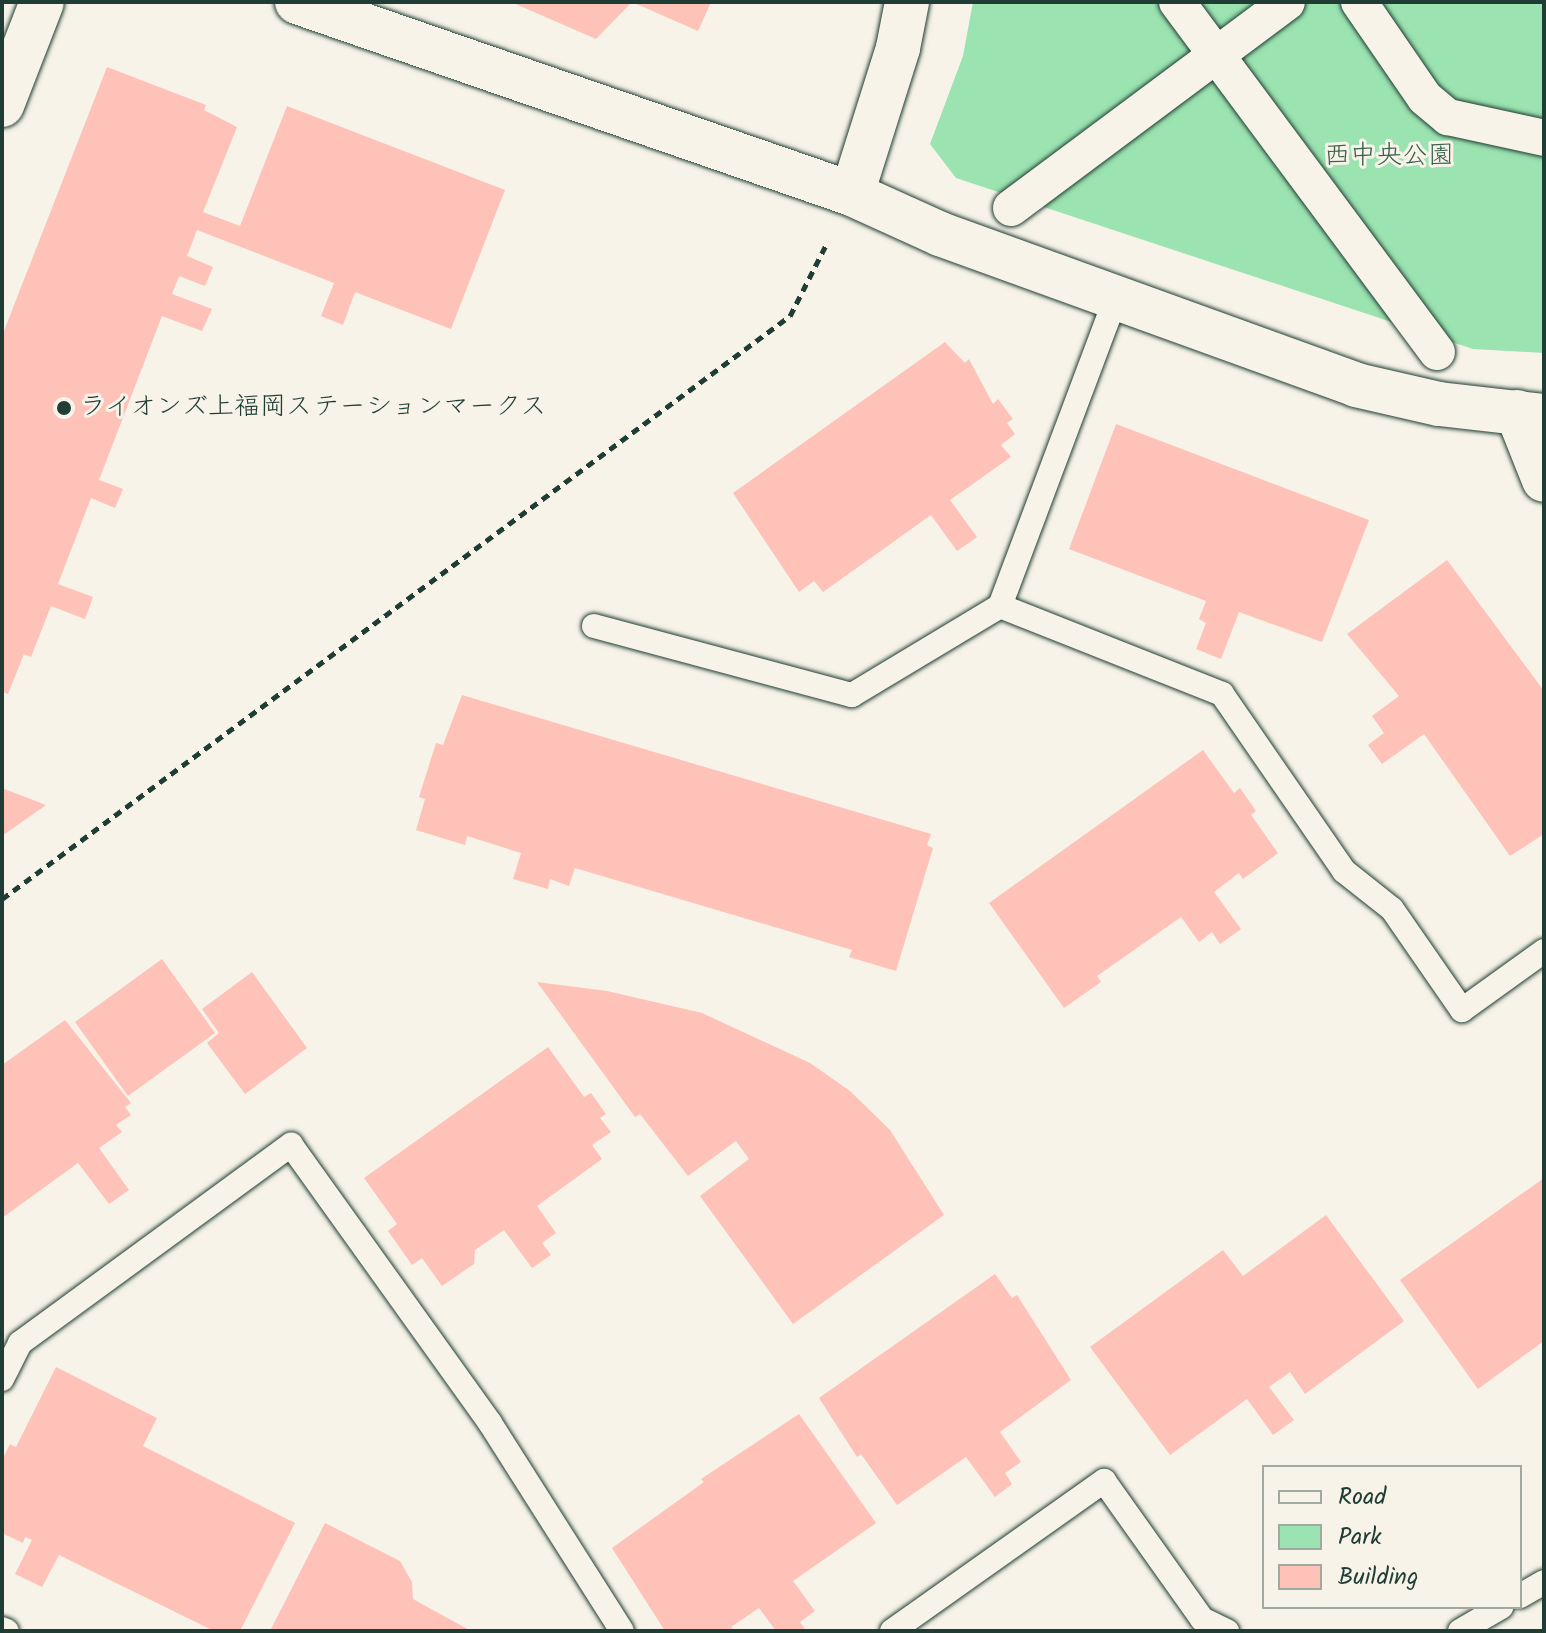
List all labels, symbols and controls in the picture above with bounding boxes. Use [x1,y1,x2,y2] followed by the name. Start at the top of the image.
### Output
[1324,141,1454,173] park label: 西中央公園
[80,392,548,424] place label: ライオンズ上福岡ステーションマークス
[55,399,73,417] marker: ライオンズ上福岡ステーションマークス
[1262,1465,1522,1609] legend
[1338,1478,1386,1517] text: Road
[1338,1518,1382,1557] text: Park
[1338,1558,1418,1597] text: Building

